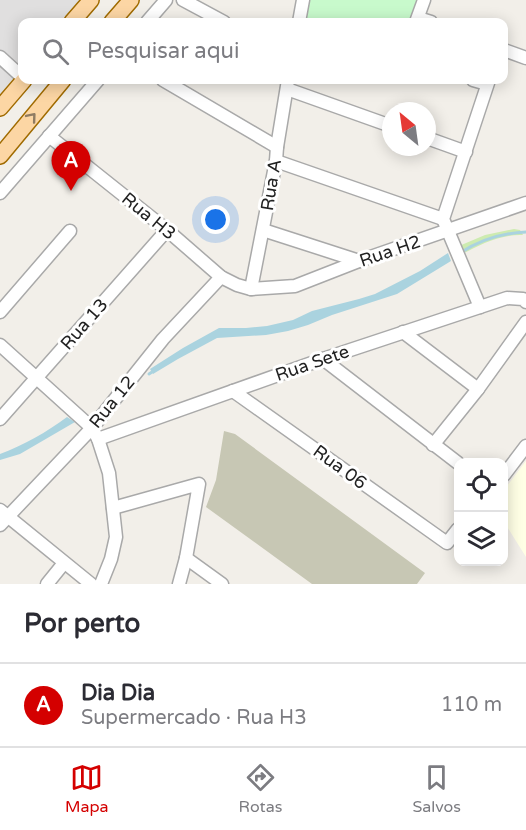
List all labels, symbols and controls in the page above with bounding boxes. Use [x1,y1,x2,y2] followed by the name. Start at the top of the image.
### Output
[18,18,508,84] search box
[39,35,72,68] icon: search
[87,38,239,64] text: Pesquisar aqui
[382,102,436,156] north arrow
[24,113,35,124] one-way arrow
[52,142,90,191] pin: A
[256,158,286,212] street label: Rua A
[117,187,181,245] street label: Rua H3
[201,205,230,234] your location
[356,230,424,272] street label: Rua H2
[56,294,112,354] street label: Rua 13
[272,340,352,386] street label: Rua Sete
[84,371,140,433] street label: Rua 12
[309,440,371,494] street label: Rua 06
[454,458,508,566] map controls
[454,458,508,512] button: locate
[454,512,508,566] button: layers
[24,608,140,639] text: Por perto
[81,680,155,706] text: Dia Dia
[36,693,51,717] text: A
[441,693,502,717] text: 110 m
[81,706,307,730] text: Supermercado · Rua H3
[65,761,109,817] tab: Mapa
[239,761,282,817] tab: Rotas
[412,761,461,817] tab: Salvos

